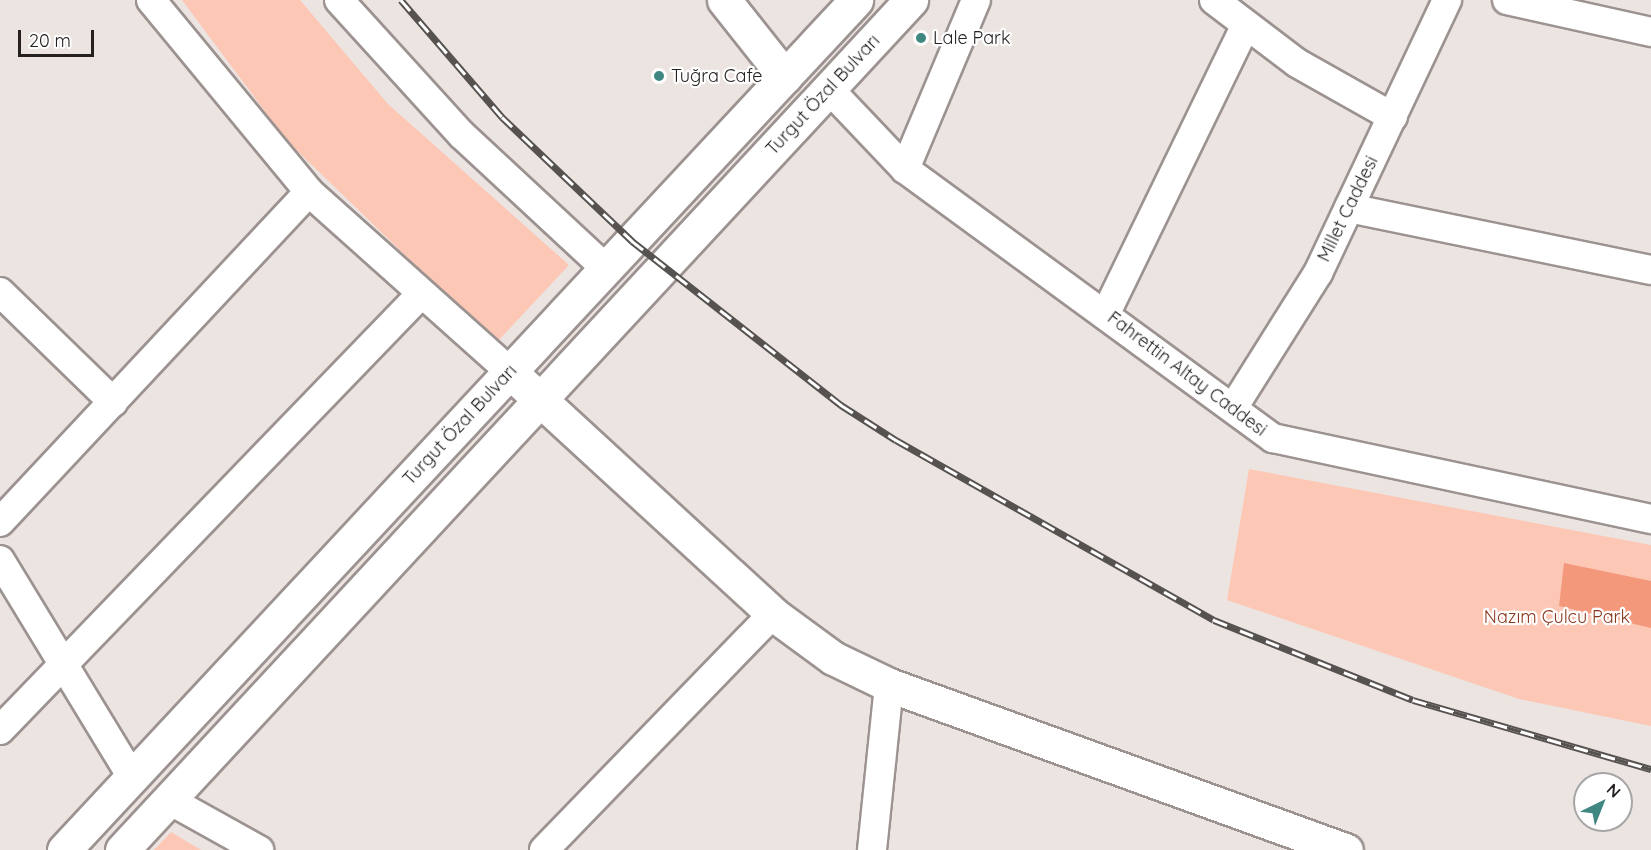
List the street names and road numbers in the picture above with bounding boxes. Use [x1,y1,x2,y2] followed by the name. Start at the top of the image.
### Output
[762,30,884,160] street label: Turgut Özal Bulvarı
[1313,153,1383,265] street label: Millet Caddesi
[1103,307,1271,441] street label: Fahrettin Altay Caddesi
[399,360,521,490] street label: Turgut Özal Bulvarı

